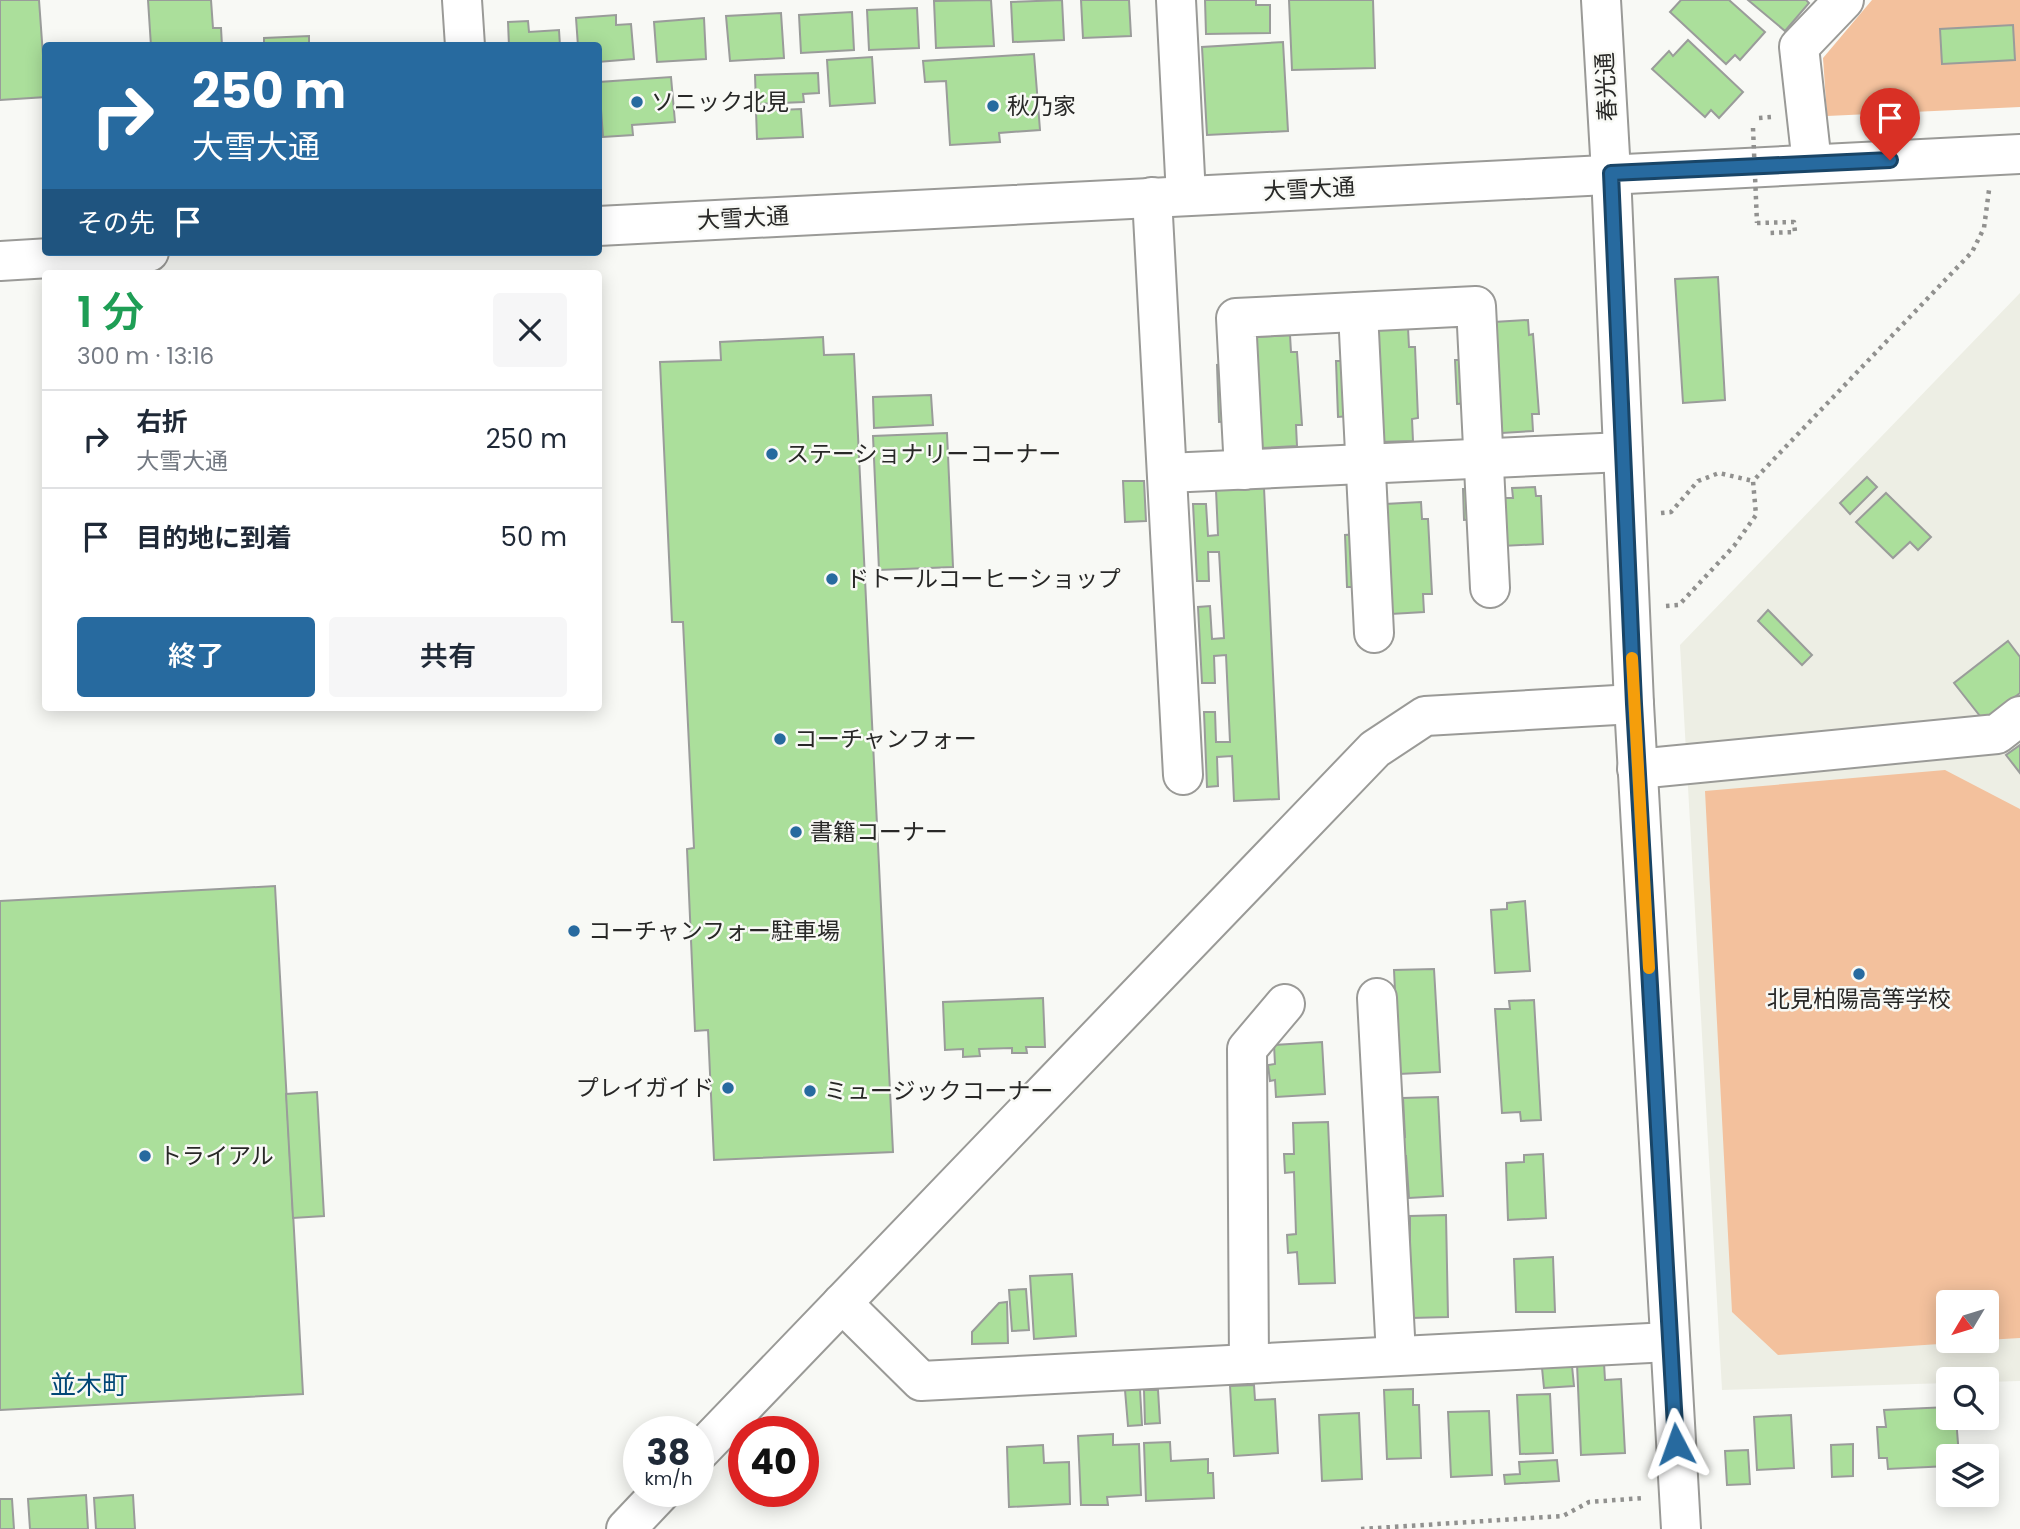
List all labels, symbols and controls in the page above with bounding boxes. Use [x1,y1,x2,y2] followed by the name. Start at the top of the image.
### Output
[1588,52,1624,122] street label: 春光通
[192,57,346,125] text: 250 m
[77,70,168,161] icon: right
[651,86,789,118] place label: ソニック北見
[1860,88,1920,160] pin
[1007,90,1076,122] place label: 秋乃家
[629,94,645,110] marker: ソニック北見
[985,98,1001,114] marker: 秋乃家
[1871,99,1909,137] icon: arrive
[192,124,320,169] text: 大雪大通
[1262,171,1356,207] street label: 大雪大通
[696,200,790,236] street label: 大雪大通
[169,203,207,241] icon: arrive
[77,205,155,241] text: その先
[77,283,144,342] text: 1 分
[493,293,567,367] button: close
[77,340,214,372] text: 300 m · 13:16
[136,404,188,440] text: 右折
[77,420,115,458] icon: right
[486,421,567,457] text: 250 m
[786,438,1062,470] place label: ステーショナリーコーナー
[136,445,228,477] text: 大雪大通
[764,446,780,462] marker: ステーショナリーコーナー
[77,518,115,556] icon: arrive
[501,519,567,555] text: 50 m
[136,520,292,556] text: 目的地に到着
[846,563,1121,595] place label: ドトールコーヒーショップ
[824,571,840,587] marker: ドトールコーヒーショップ
[77,617,315,697] button: 終了
[329,617,567,697] button: 共有
[794,723,977,755] place label: コーチャンフォー
[772,731,788,747] marker: コーチャンフォー
[810,816,948,848] place label: 書籍コーナー
[788,824,804,840] marker: 書籍コーナー
[588,915,840,947] place label: コーチャンフォー駐車場
[566,923,582,939] marker: コーチャンフォー駐車場
[1851,966,1867,982] marker: 北見柏陽高等学校
[1767,983,1951,1015] place label: 北見柏陽高等学校
[576,1072,714,1104] place label: プレイガイド
[824,1075,1054,1107] place label: ミュージックコーナー
[720,1080,736,1096] marker: プレイガイド
[802,1083,818,1099] marker: ミュージックコーナー
[159,1140,274,1172] place label: トライアル
[137,1148,153,1164] marker: トライアル
[1936,1290,1998,1353] north arrow
[1936,1290,1999,1507] map controls
[50,1367,128,1403] district label: 並木町
[1936,1367,1999,1430] button: search
[1639,1407,1713,1481] position arrow
[728,1416,819,1507] speed limit sign: 40
[647,1428,690,1477] text: 38
[1936,1444,1999,1507] button: layers
[645,1466,692,1491] text: km/h

